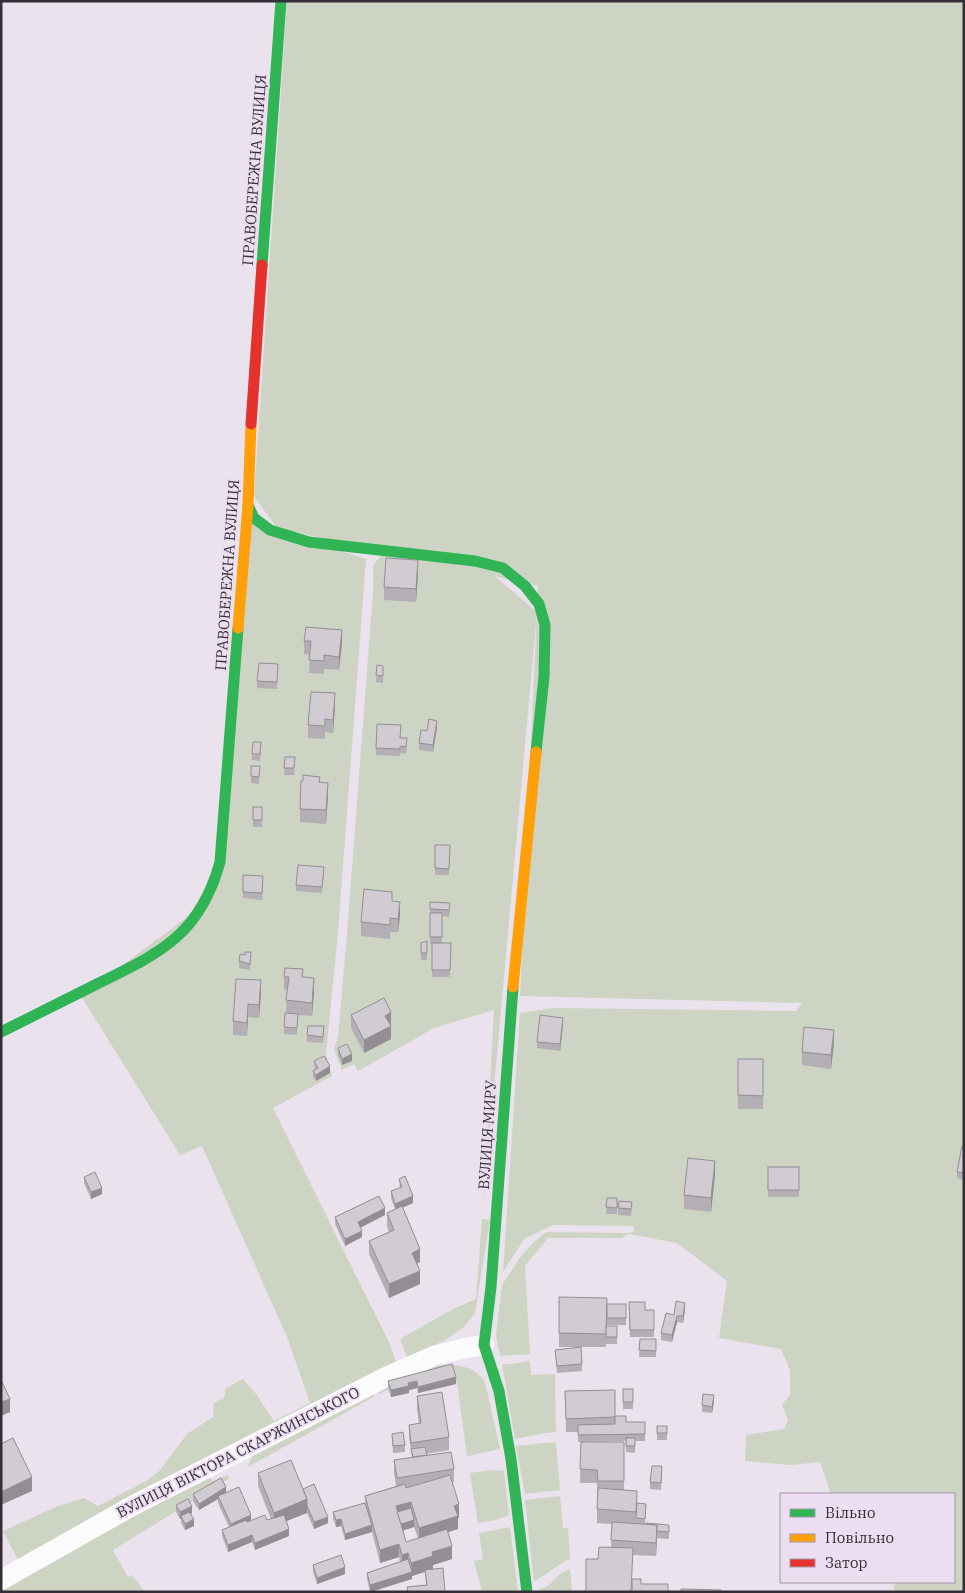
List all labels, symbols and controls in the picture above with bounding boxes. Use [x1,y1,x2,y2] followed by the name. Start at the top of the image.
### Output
[238,74,270,266] street label: ПРАВОБЕРЕЖНА ВУЛИЦЯ
[211,479,243,671] street label: ПРАВОБЕРЕЖНА ВУЛИЦЯ
[474,1080,500,1190] street label: ВУЛИЦЯ МИРУ
[113,1382,363,1522] street label: ВУЛИЦЯ ВІКТОРА СКАРЖИНСЬКОГО
[780,1493,955,1583] legend
[825,1503,875,1522] text: Вільно
[825,1528,894,1547] text: Повільно
[825,1553,868,1572] text: Затор

